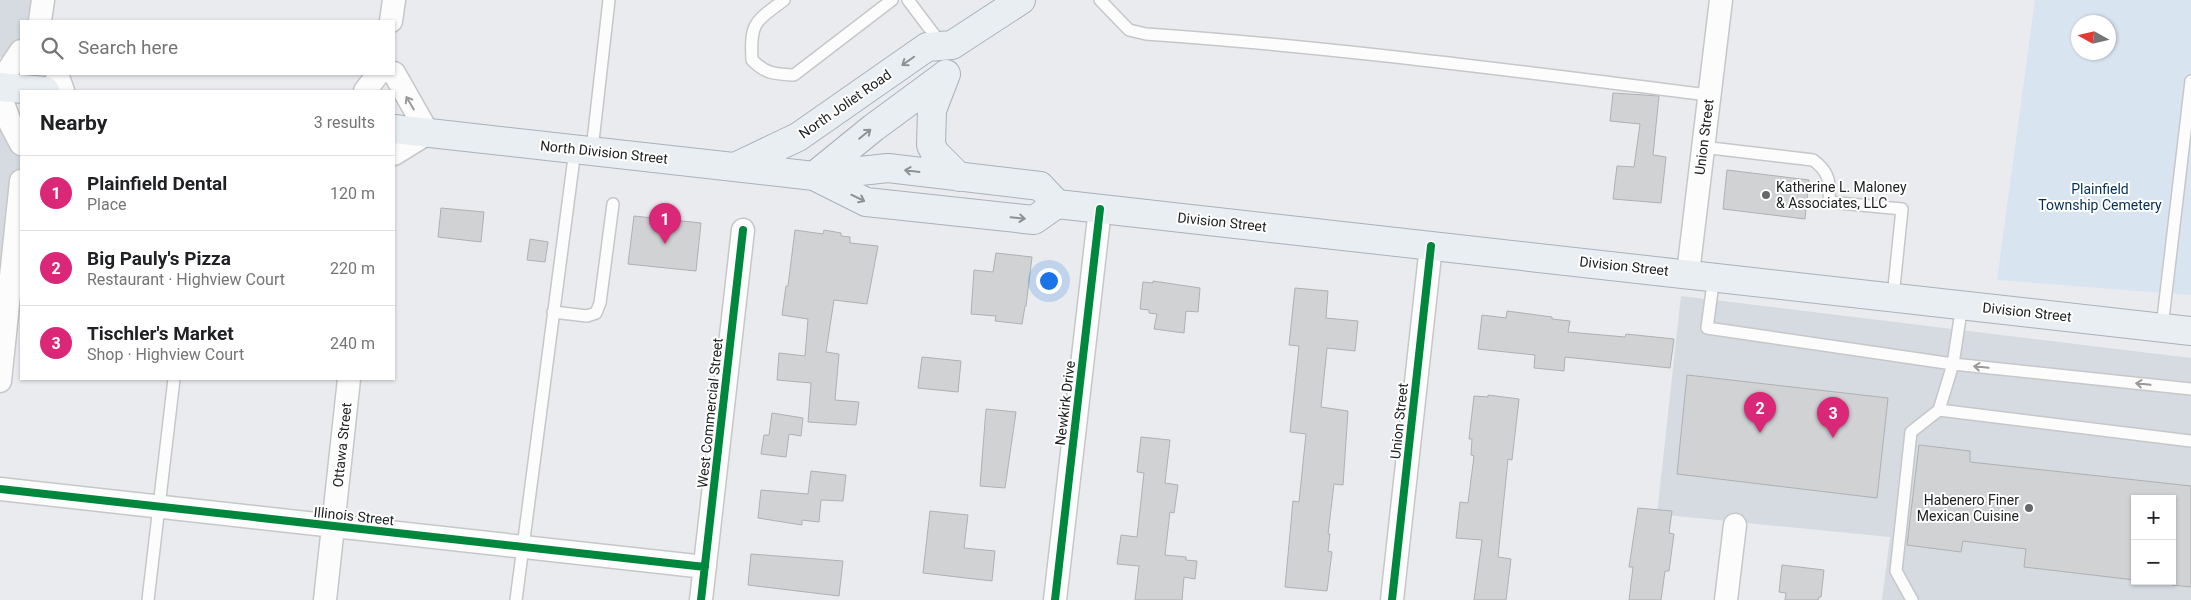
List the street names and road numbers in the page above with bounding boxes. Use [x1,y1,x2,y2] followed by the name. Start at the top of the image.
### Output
[796,66,894,142] street label: North Joliet Road
[1691,98,1717,176] street label: Union Street
[539,137,669,167] street label: North Division Street
[1177,209,1268,235] street label: Division Street
[1579,253,1670,279] street label: Division Street
[1982,299,2073,325] street label: Division Street
[694,337,726,489] street label: West Commercial Street
[1052,360,1078,446] street label: Newkirk Drive
[1387,382,1411,460] street label: Union Street
[330,402,354,488] street label: Ottawa Street
[313,504,395,528] street label: Illinois Street

